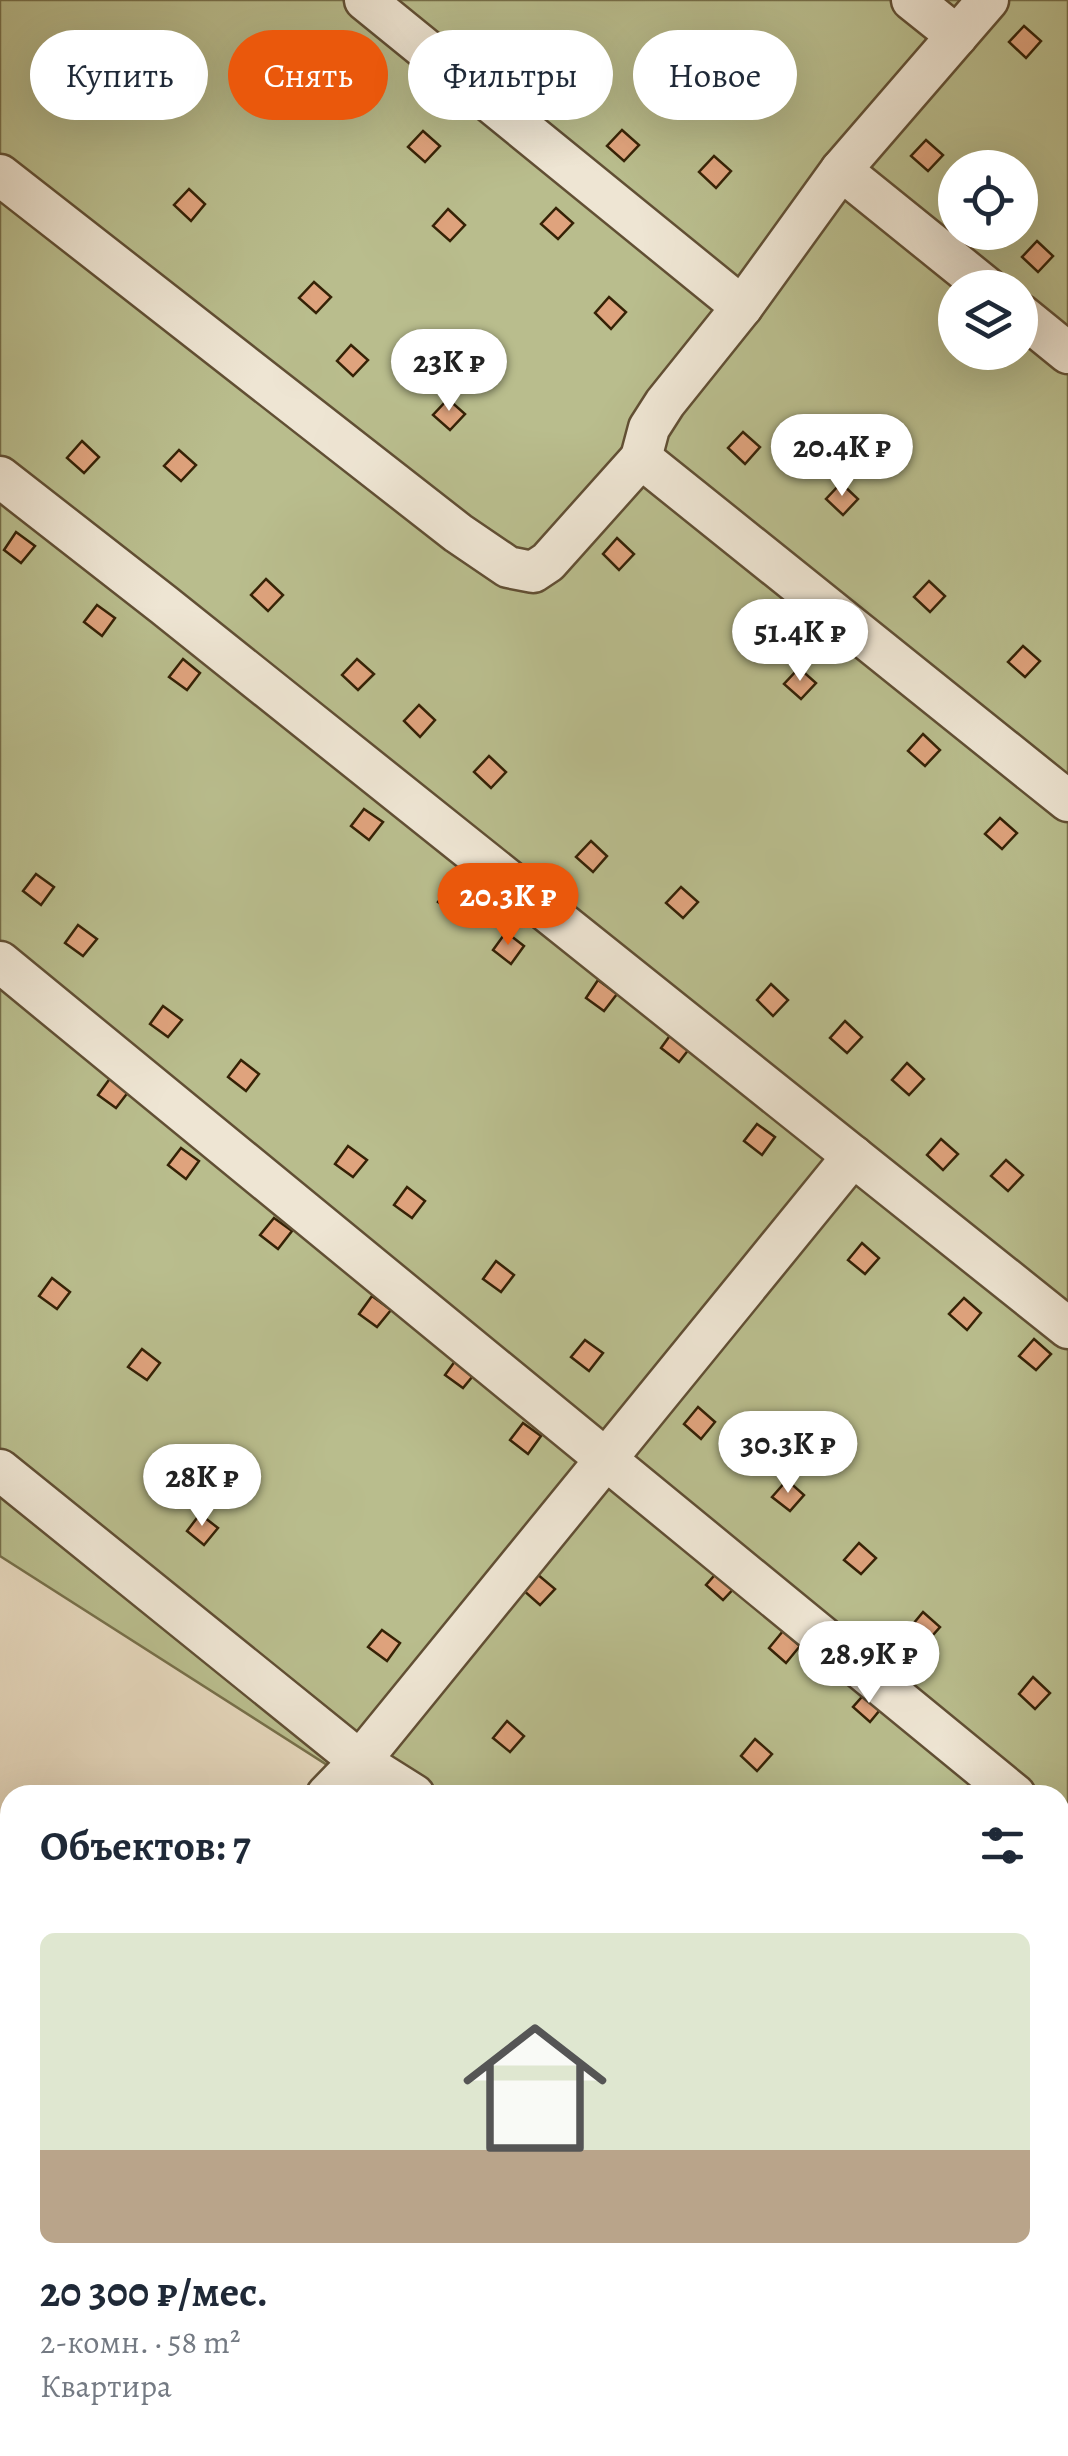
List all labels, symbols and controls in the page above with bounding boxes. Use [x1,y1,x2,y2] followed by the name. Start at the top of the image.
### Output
[30,30,208,120] chip: Купить
[228,30,388,120] chip: Снять
[408,30,613,120] chip: Фильтры
[633,30,797,120] chip: Новое
[938,150,1038,370] map controls
[938,150,1038,250] button: locate
[938,270,1038,370] button: layers
[379,329,519,414] pin: 23K ₽
[413,339,485,383] text: 23K ₽
[750,414,934,499] pin: 20.4K ₽
[793,424,891,468] text: 20.4K ₽
[708,599,892,684] pin: 51.4K ₽
[754,609,846,653] text: 51.4K ₽
[416,863,600,948] pin: 20.3K ₽
[460,873,556,917] text: 20.3K ₽
[696,1411,880,1496] pin: 30.3K ₽
[740,1421,836,1465] text: 30.3K ₽
[132,1444,272,1529] pin: 28K ₽
[165,1454,239,1498] text: 28K ₽
[777,1621,961,1706] pin: 28.9K ₽
[820,1631,918,1675] text: 28.9K ₽
[40,1817,251,1874] text: Объектов: 7
[975,1818,1030,1873] icon: filters
[445,1998,625,2178] icon: home
[40,2263,268,2320] text: 20 300 ₽/мес.
[40,2320,240,2364] text: 2-комн. · 58 m²
[40,2364,172,2408] text: Квартира

